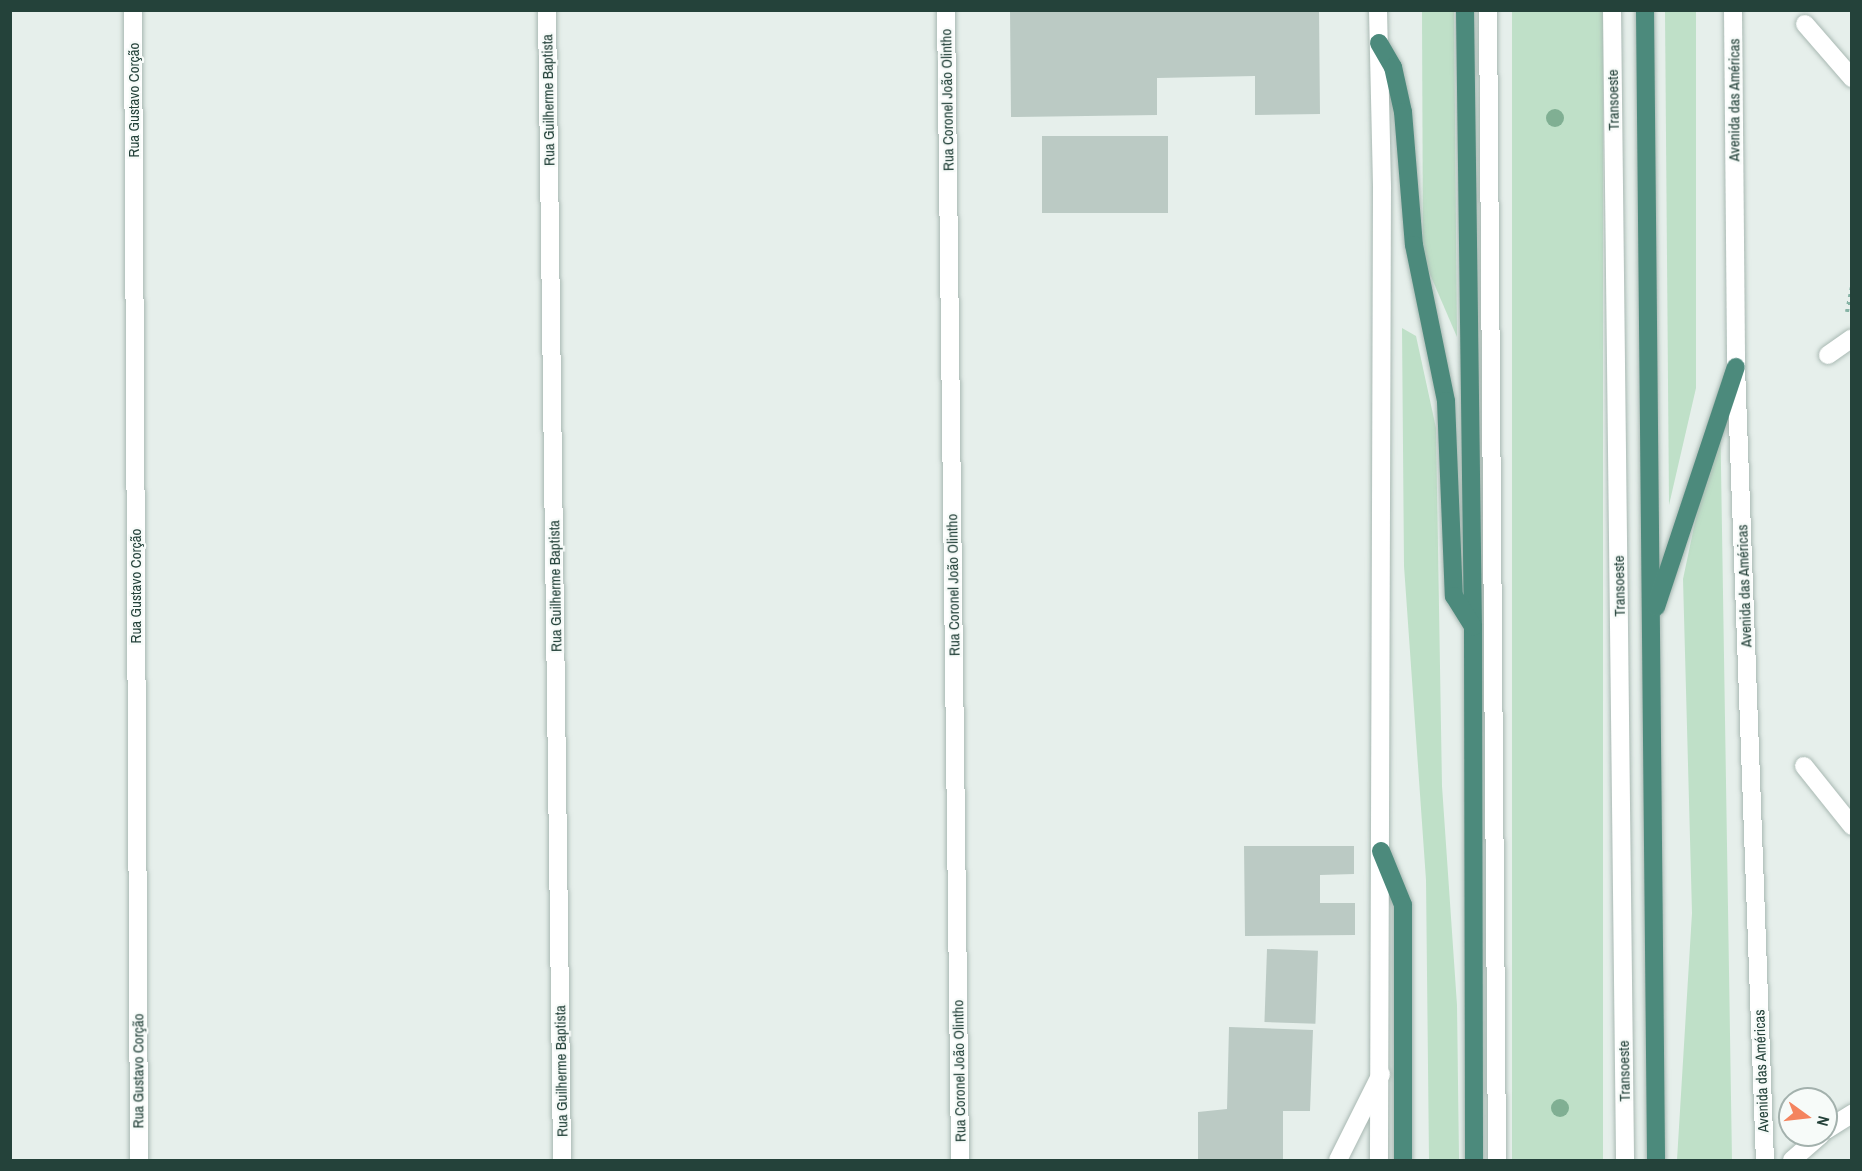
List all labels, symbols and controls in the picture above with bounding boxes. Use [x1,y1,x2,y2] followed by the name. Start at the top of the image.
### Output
[937,29,957,171] street label: Rua Coronel João Olintho
[538,34,558,166] street label: Rua Guilherme Baptista
[1725,38,1743,162] street label: Avenida das Américas
[125,43,143,157] street label: Rua Gustavo Corção
[1603,69,1623,131] street label: Transoeste
[943,514,963,656] street label: Rua Coronel João Olintho
[545,520,565,652] street label: Rua Guilherme Baptista
[1733,524,1755,648] street label: Avenida das Américas
[127,529,145,643] street label: Rua Gustavo Corção
[1609,555,1629,617] street label: Transoeste
[949,1000,969,1142] street label: Rua Coronel João Olintho
[551,1005,571,1137] street label: Rua Guilherme Baptista
[1750,1009,1772,1133] street label: Avenida das Américas
[129,1014,147,1128] street label: Rua Gustavo Corção
[1614,1040,1634,1102] street label: Transoeste
[1778,1087,1838,1147] north arrow
[1812,1114,1835,1129] text: N

